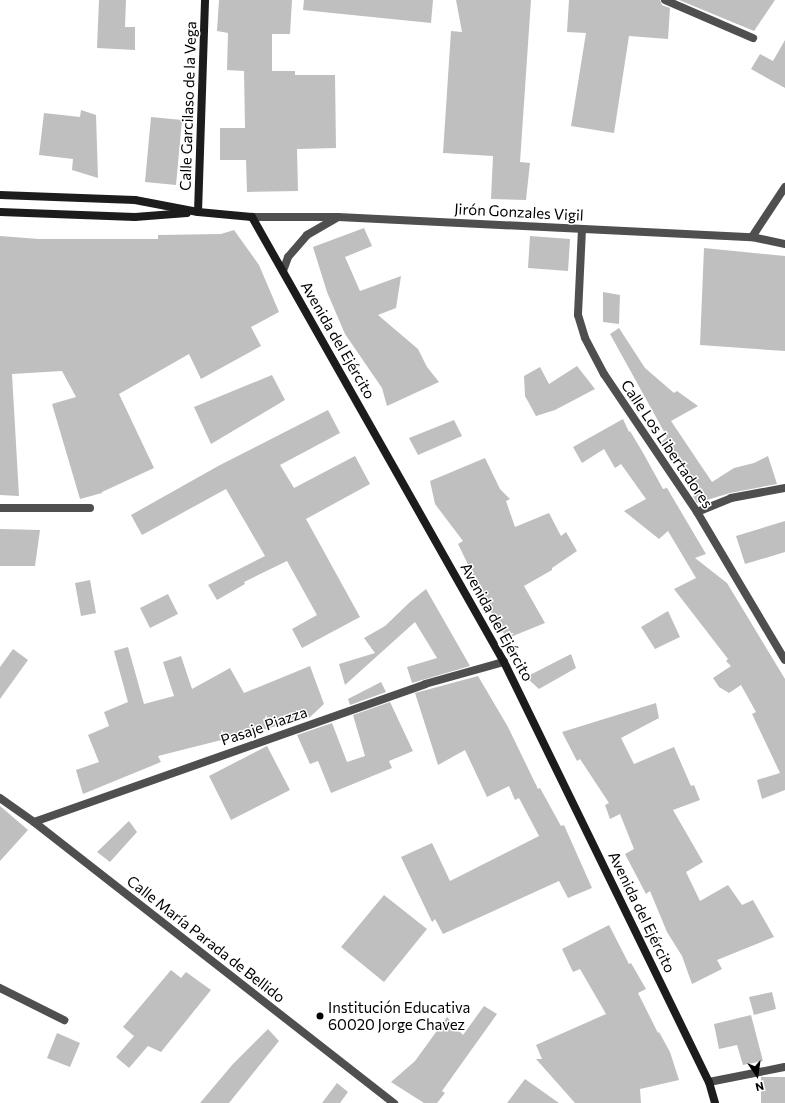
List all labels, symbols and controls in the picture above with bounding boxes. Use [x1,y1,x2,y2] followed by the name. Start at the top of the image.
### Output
[176,21,200,191] street label: Calle Garcilaso de la Vega
[454,200,584,224] street label: Jirón Gonzales Vigil
[297,278,379,402] street label: Avenida del Ejército
[617,376,717,512] street label: Calle Los Libertadores
[457,560,537,684] street label: Avenida del Ejército
[218,703,310,749] street label: Pasaje Piazza
[605,848,679,976] street label: Avenida del Ejército
[123,872,289,1006] street label: Calle María Parada de Bellido
[328,998,470,1033] place label: Institución Educativa 60020 Jorge Chavez
[315,1011,325,1021] marker: Institución Educativa 60020 Jorge Chavez
[737,1055,777,1095] north arrow
[754,1080,765,1094] text: N

